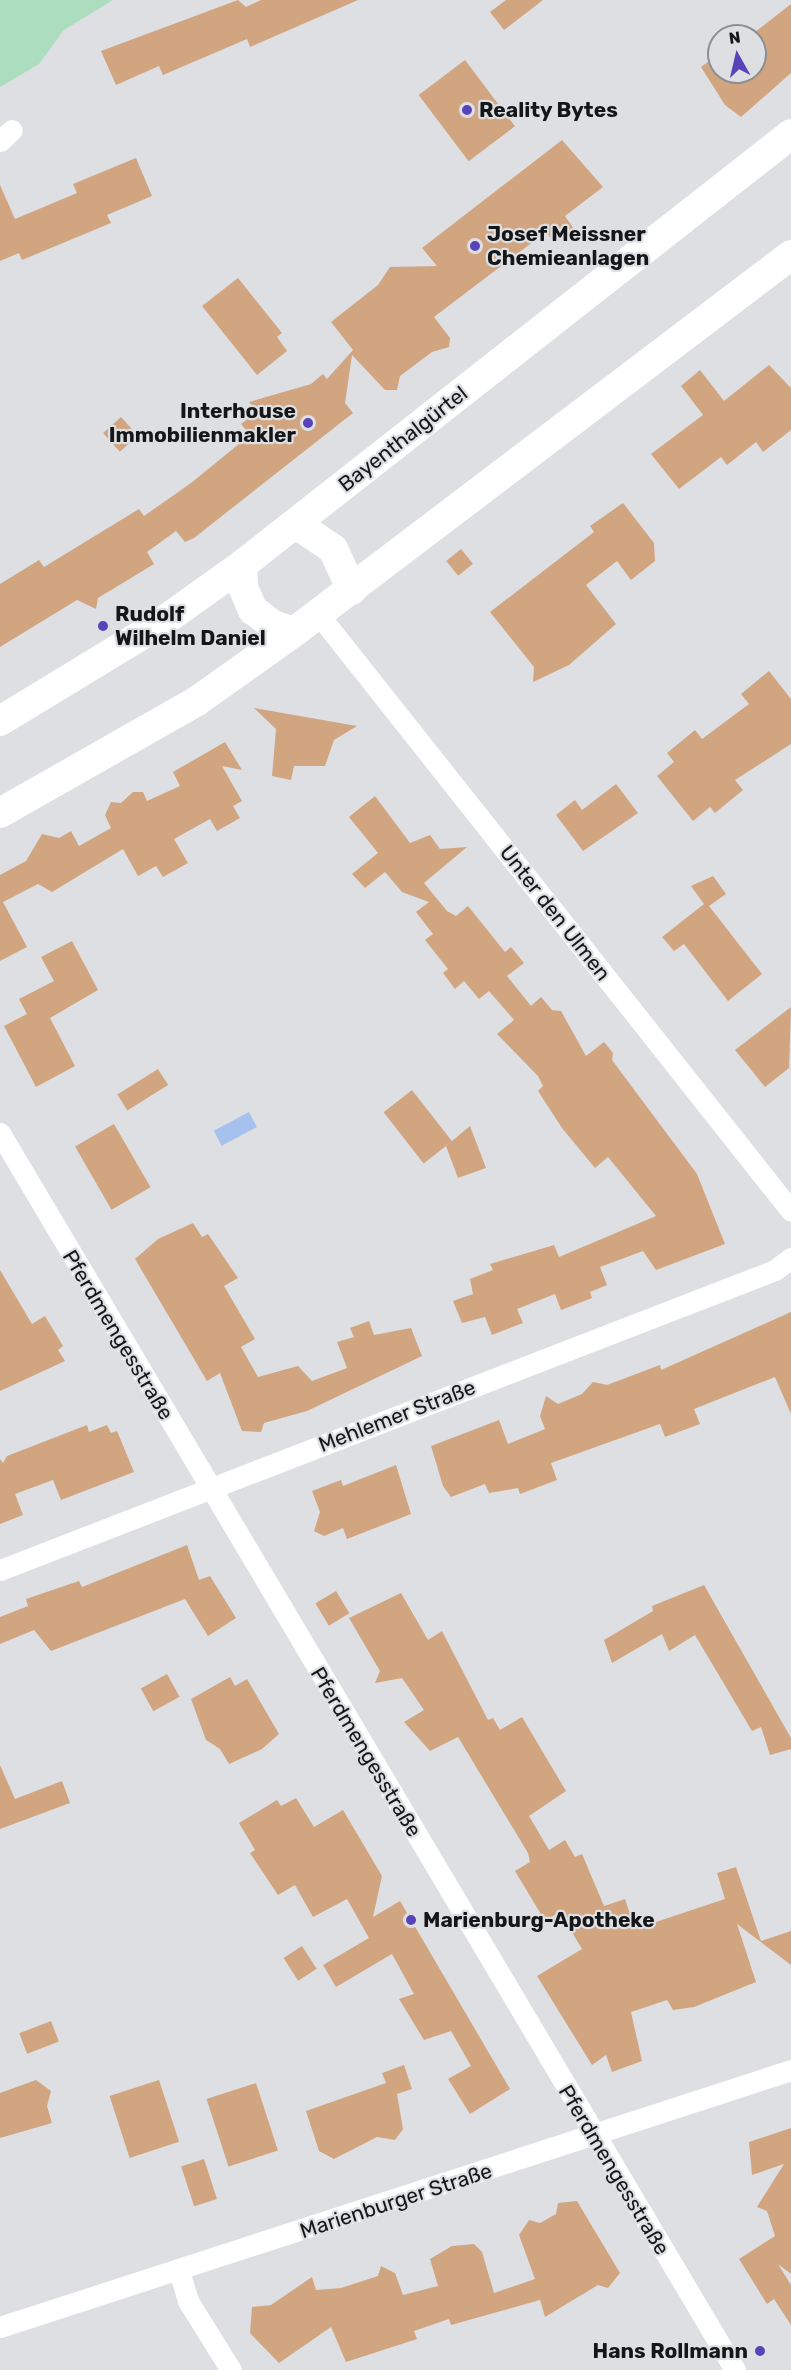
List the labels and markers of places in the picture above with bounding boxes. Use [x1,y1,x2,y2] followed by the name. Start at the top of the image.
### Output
[479,97,618,123] place label: Reality Bytes
[460,103,474,117] marker: Reality Bytes
[487,221,649,271] place label: Josef Meissner Chemieanlagen
[468,239,482,253] marker: Josef Meissner Chemieanlagen
[109,398,296,448] place label: Interhouse Immobilienmakler
[301,416,315,430] marker: Interhouse Immobilienmakler
[115,601,266,651] place label: Rudolf Wilhelm Daniel
[96,619,110,633] marker: Rudolf Wilhelm Daniel
[423,1907,655,1933] place label: Marienburg-Apotheke
[404,1913,418,1927] marker: Marienburg-Apotheke
[593,2338,748,2364] place label: Hans Rollmann
[753,2344,767,2358] marker: Hans Rollmann

